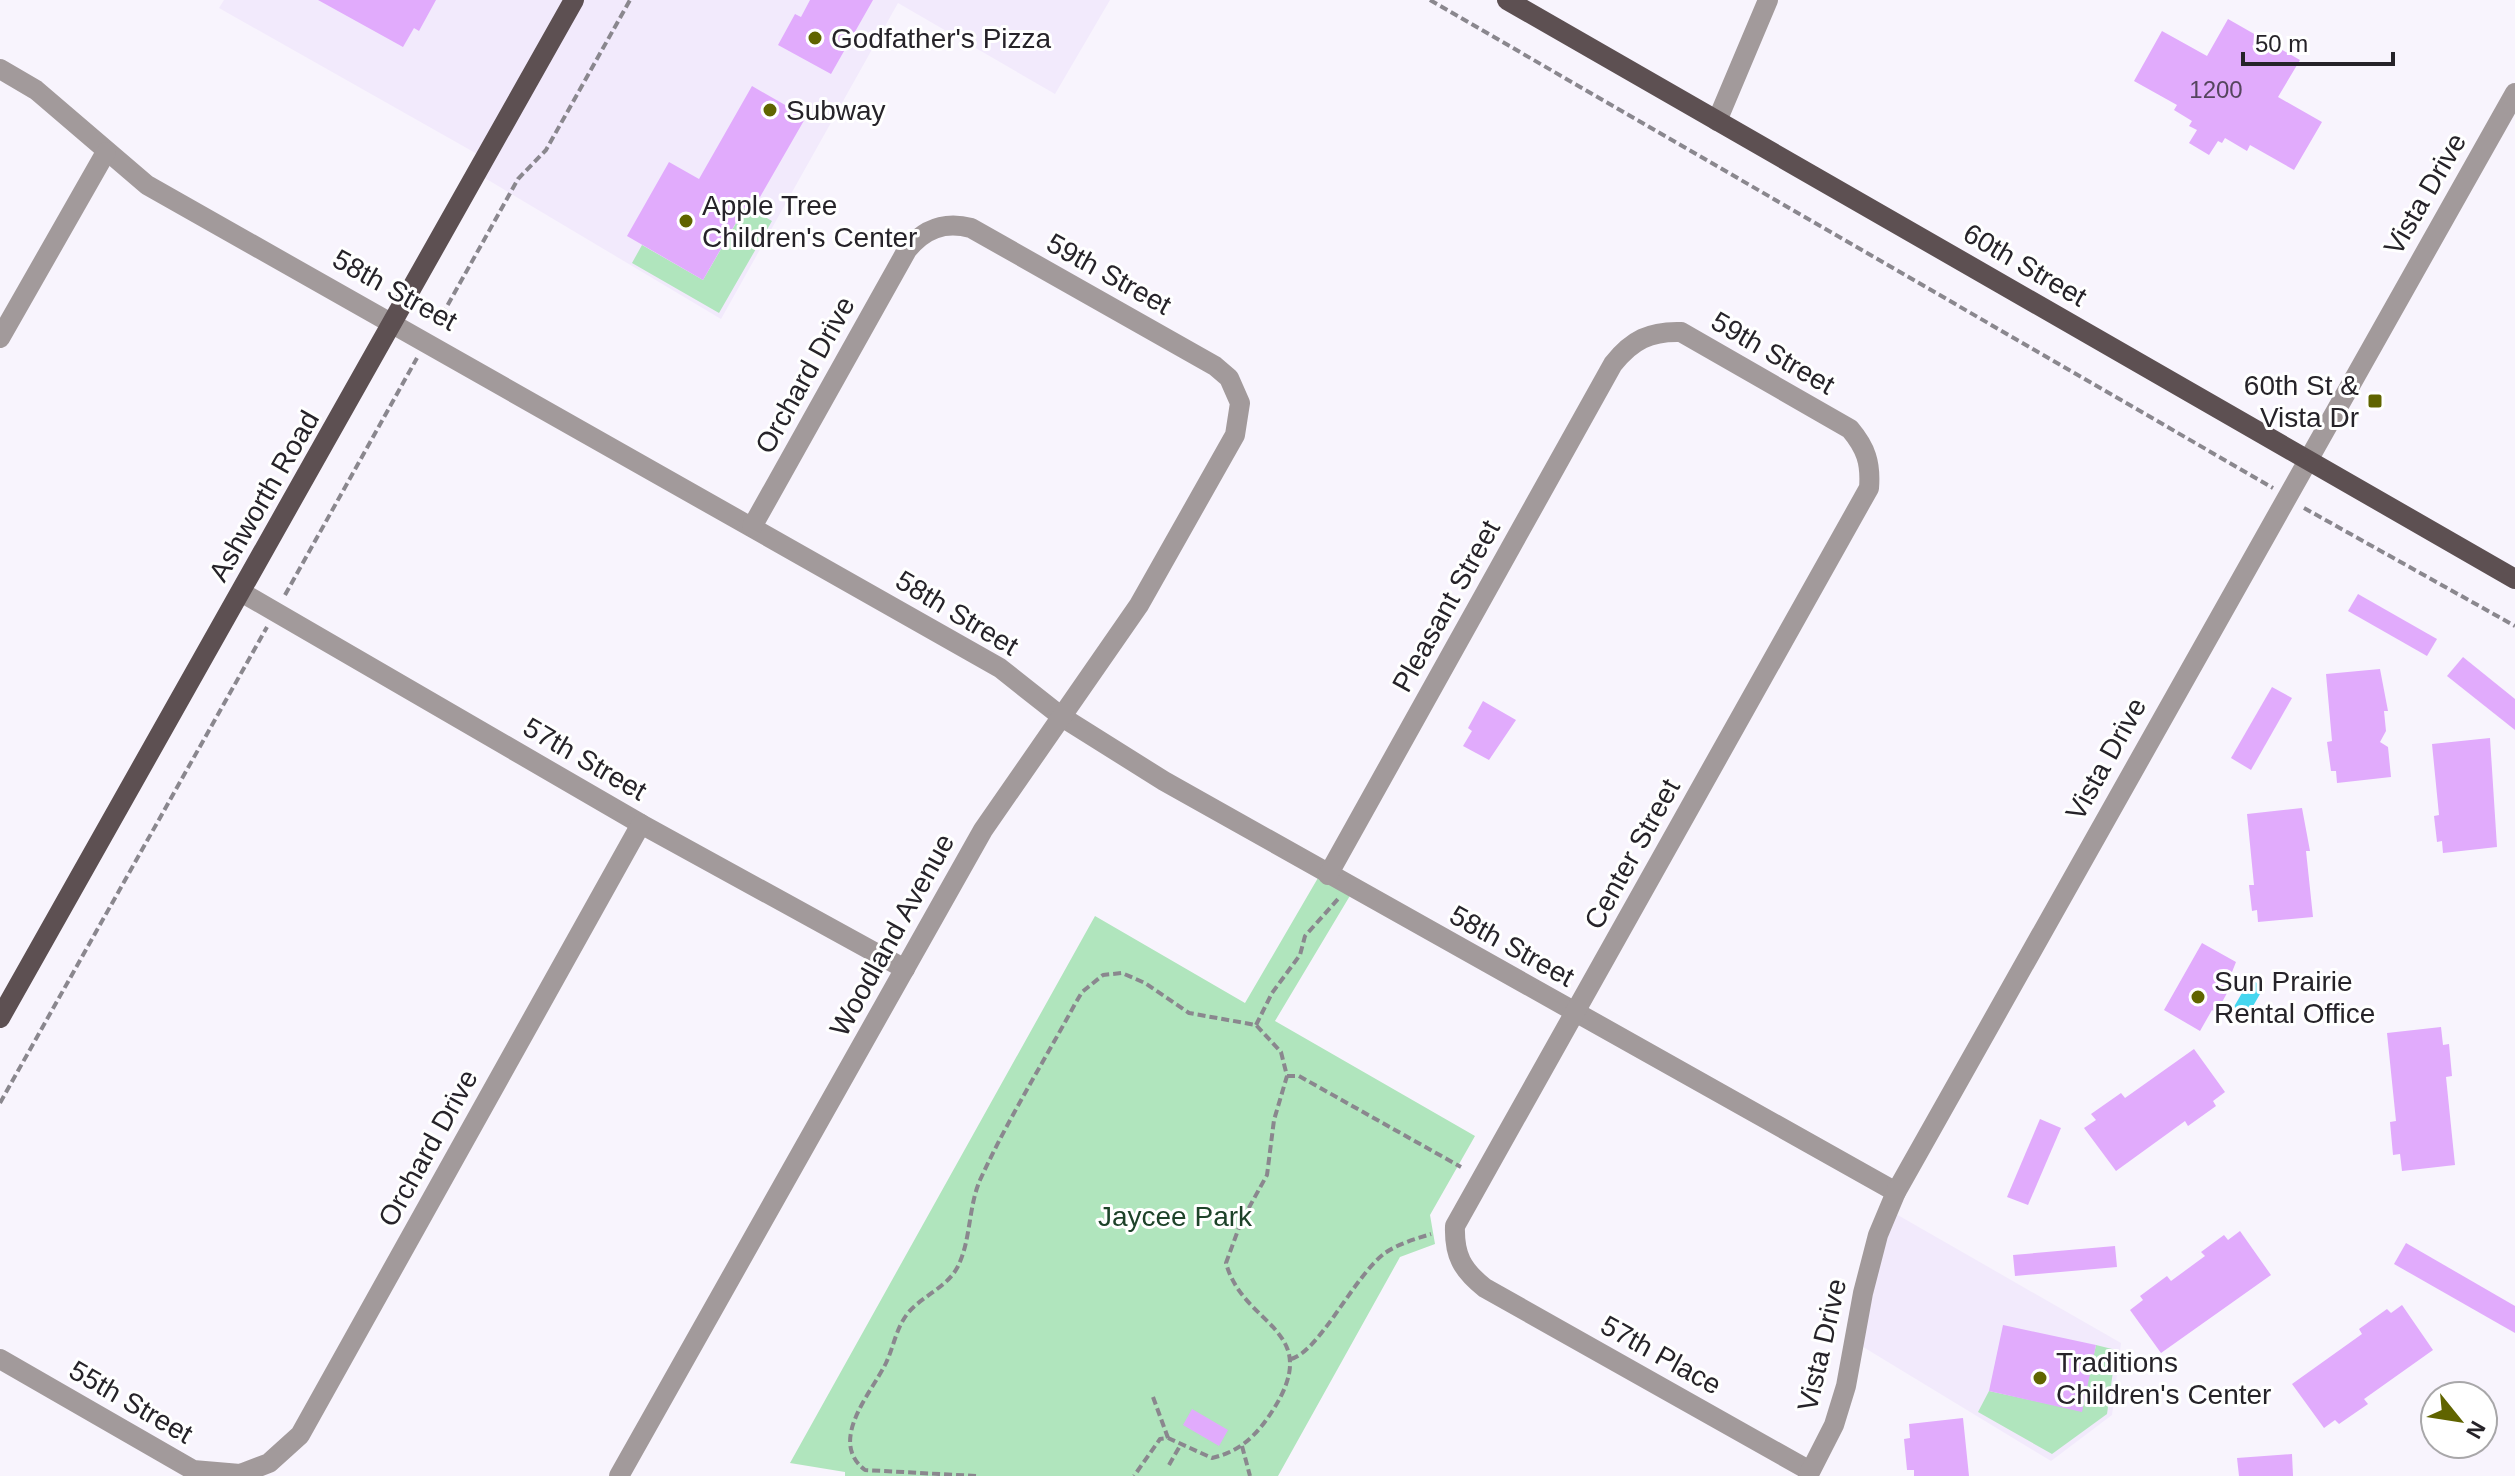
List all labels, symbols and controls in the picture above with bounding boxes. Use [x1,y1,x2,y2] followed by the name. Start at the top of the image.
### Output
[2243,16,2393,66] scale bar
[831,23,1052,54] place label: Godfather's Pizza
[806,29,824,47] marker: Godfather's Pizza
[2255,30,2308,57] text: 50 m
[2189,76,2243,103] house number: 1200
[786,95,886,126] place label: Subway
[761,101,779,119] marker: Subway
[2378,128,2472,260] street label: Vista Drive
[702,190,917,253] place label: Apple Tree Children's Center
[677,212,695,230] marker: Apple Tree Children's Center
[1958,217,2092,313] street label: 60th Street
[1042,227,1177,321] street label: 59th Street
[328,243,463,337] street label: 58th Street
[749,291,861,459] street label: Orchard Drive
[1706,305,1840,401] street label: 59th Street
[2244,370,2359,433] place label: 60th St & Vista Dr
[2366,392,2384,410] marker: 60th St & Vista Dr
[203,405,325,587] street label: Ashworth Road
[1386,515,1506,697] street label: Pleasant Street
[890,564,1024,662] street label: 58th Street
[2060,693,2152,825] street label: Vista Drive
[518,711,652,807] street label: 57th Street
[1578,773,1686,934] street label: Center Street
[824,829,960,1041] street label: Woodland Avenue
[1445,899,1580,993] street label: 58th Street
[2214,966,2375,1029] place label: Sun Prairie Rental Office
[2189,988,2207,1006] marker: Sun Prairie Rental Office
[372,1064,484,1232] street label: Orchard Drive
[1098,1201,1253,1232] park label: Jaycee Park
[1792,1276,1852,1414] street label: Vista Drive
[1596,1309,1726,1401] street label: 57th Place
[2056,1347,2271,1410] place label: Traditions Children's Center
[64,1354,198,1450] street label: 55th Street
[2031,1369,2049,1387] marker: Traditions Children's Center
[2419,1380,2499,1460] north arrow
[2461,1417,2491,1443] text: N

